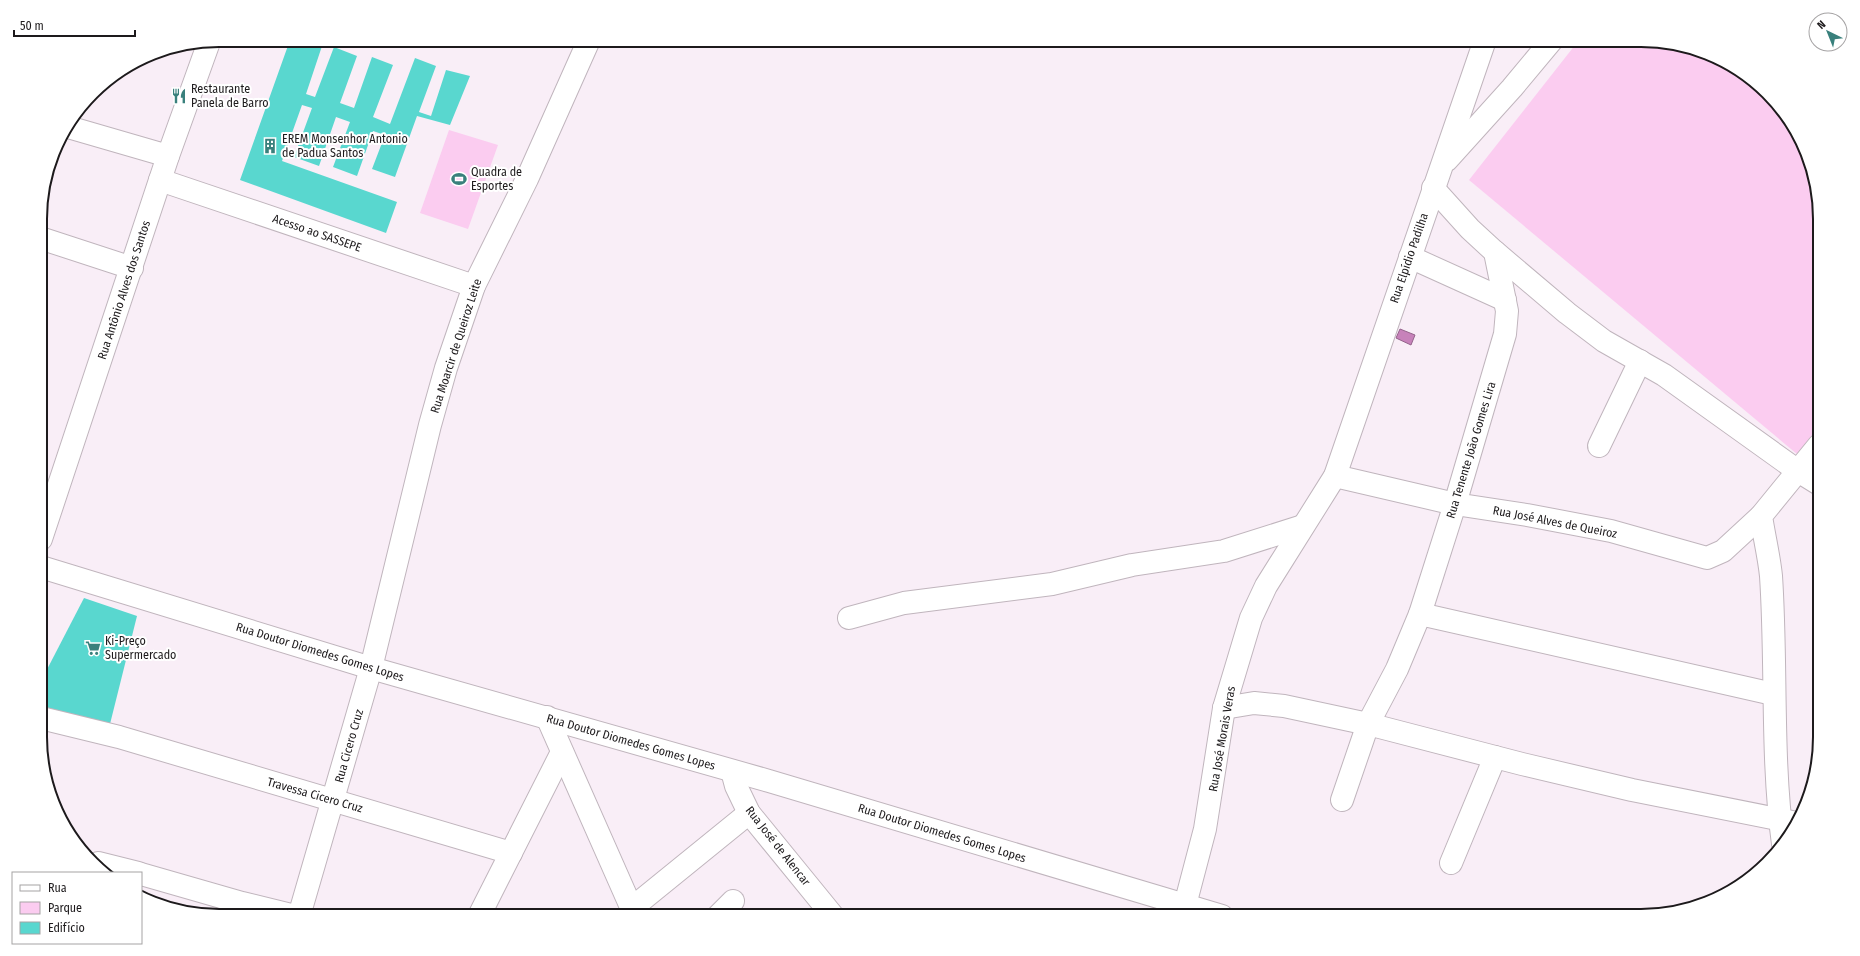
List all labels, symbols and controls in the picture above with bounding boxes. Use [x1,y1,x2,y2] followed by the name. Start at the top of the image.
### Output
[14,12,135,38] scale bar
[1808,12,1848,52] north arrow
[1815,18,1828,32] text: N
[20,19,44,33] text: 50 m
[191,82,269,110] place label: Restaurante Panela de Barro
[170,87,188,105] restaurant icon: Restaurante Panela de Barro
[282,132,408,160] place label: EREM Monsenhor Antonio de Padua Santos
[261,137,279,155] building icon: EREM Monsenhor Antonio de Padua Santos
[471,165,522,193] place label: Quadra de Esportes
[450,170,468,188] sports icon: Quadra de Esportes
[271,211,364,255] street label: Acesso ao SASSEPE
[1387,211,1431,305] street label: Rua Elpídio Padilha
[95,219,153,361] street label: Rua Antônio Alves dos Santos
[428,277,484,415] street label: Rua Moarcir de Queiroz Leite
[1444,380,1499,520] street label: Rua Tenente João Gomes Lira
[1492,503,1619,541] street label: Rua José Alves de Queiroz
[234,620,406,684] street label: Rua Doutor Diomedes Gomes Lopes
[105,634,176,662] place label: Ki-Preço Supermercado
[84,639,102,657] supermarket icon: Ki-Preço Supermercado
[1206,685,1238,793] street label: Rua José Morais Veras
[332,707,366,784] street label: Rua Cicero Cruz
[545,711,717,773] street label: Rua Doutor Diomedes Gomes Lopes
[266,775,365,815] street label: Travessa Cicero Cruz
[856,801,1028,865] street label: Rua Doutor Diomedes Gomes Lopes
[743,804,814,889] street label: Rua José de Alencar
[12,872,142,944] legend
[48,881,67,895] text: Rua
[48,901,82,915] text: Parque
[48,921,85,935] text: Edifício

